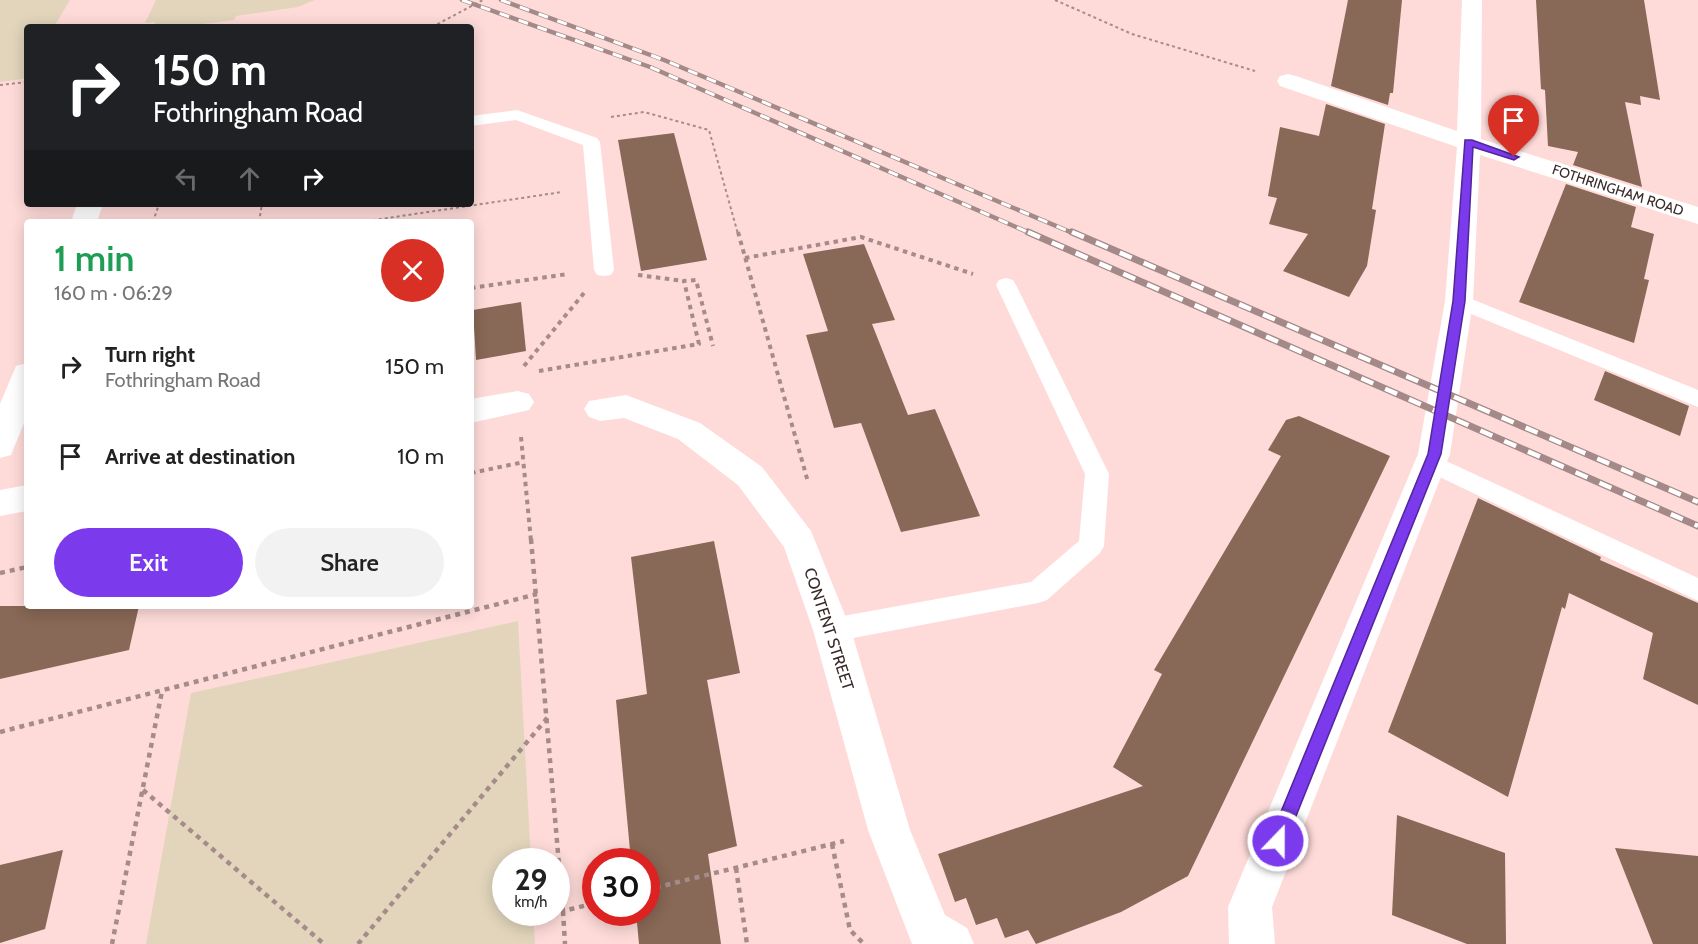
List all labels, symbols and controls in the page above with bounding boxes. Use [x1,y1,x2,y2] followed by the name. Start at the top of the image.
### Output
[153,44,267,96] text: 150 m
[54,48,132,126] icon: right
[1488,95,1539,157] pin
[153,96,363,129] text: Fothringham Road
[1497,104,1530,137] icon: arrive
[1550,160,1686,220] street label: FOTHRINGHAM ROAD
[170,162,203,195] icon: left
[233,162,266,195] icon: ahead
[296,162,329,195] icon: right
[54,236,134,280] text: 1 min
[381,239,444,302] button: close
[54,281,173,305] text: 160 m · 06:29
[105,341,195,368] text: Turn right
[54,350,87,383] icon: right
[385,353,444,380] text: 150 m
[105,368,261,392] text: Fothringham Road
[54,440,87,473] icon: arrive
[105,443,295,470] text: Arrive at destination
[397,443,444,470] text: 10 m
[54,528,243,597] button: Exit
[255,528,444,597] button: Share
[800,565,858,693] street label: CONTENT STREET
[1246,809,1310,873] position arrow
[582,848,660,926] speed limit sign: 30
[515,861,547,898] text: 29
[515,893,547,911] text: km/h

